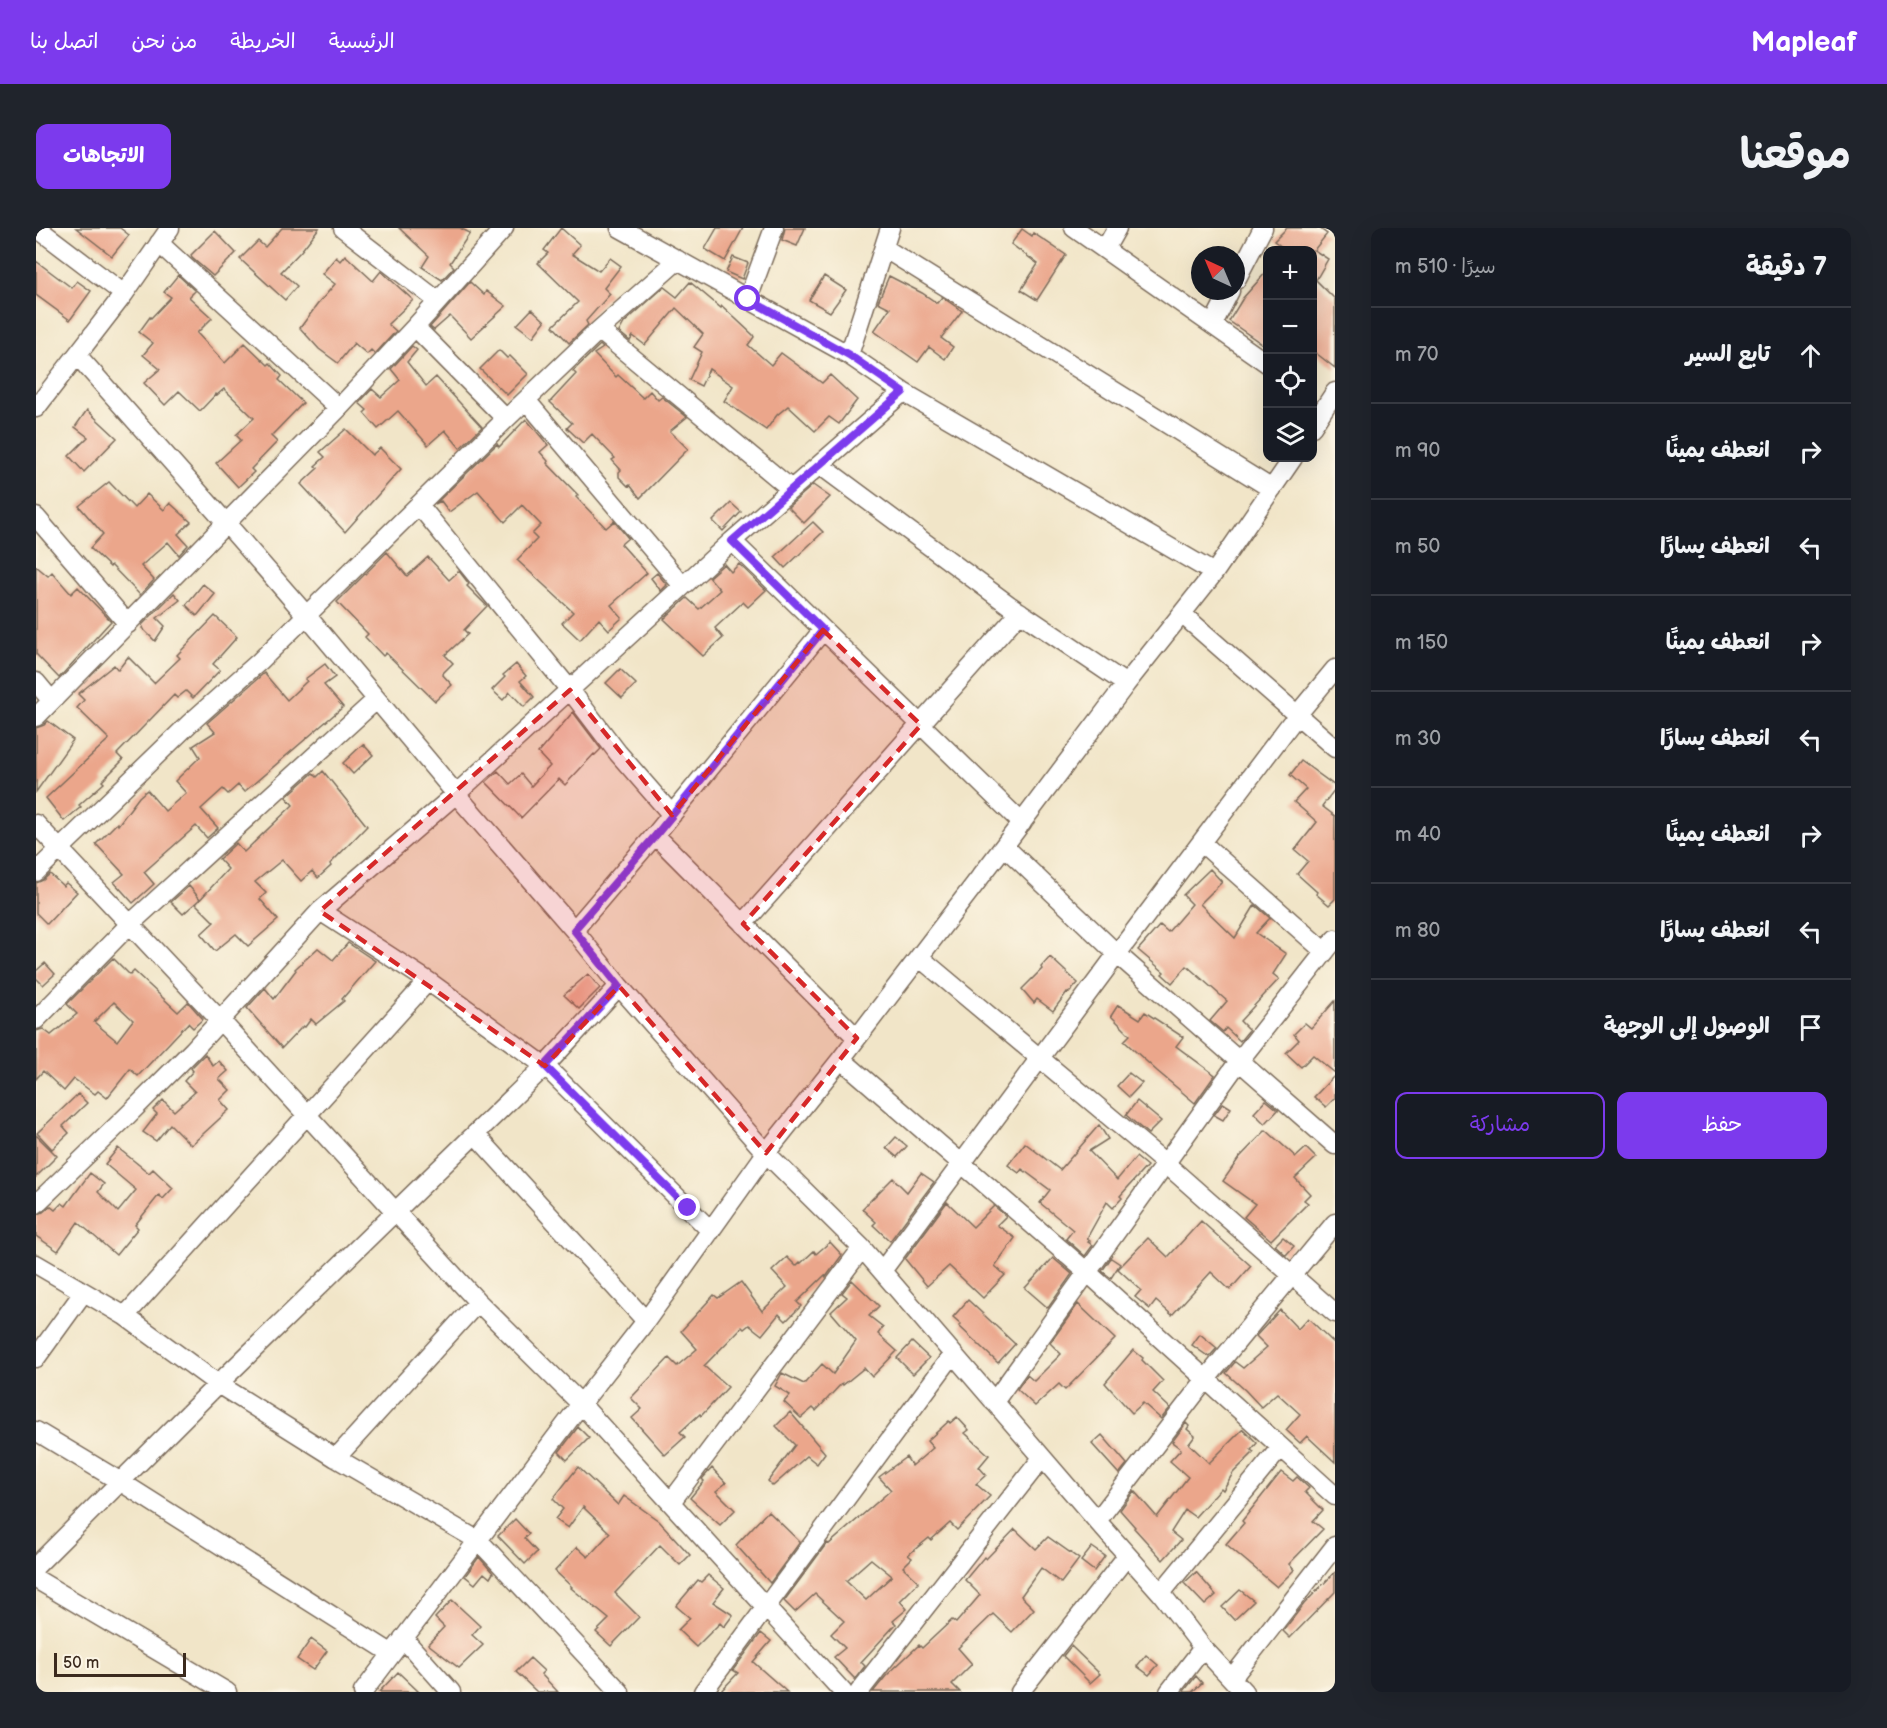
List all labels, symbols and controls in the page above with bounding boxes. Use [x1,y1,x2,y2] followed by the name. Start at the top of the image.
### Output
[1751,26,1857,59] text: Mapleaf
[30,29,98,54] text: اتصل بنا
[131,29,197,54] text: من نحن
[230,29,296,54] text: الخريطة
[329,29,395,54] text: الرئيسية
[36,124,171,189] button: الاتجاهات
[1740,130,1851,181] text: موقعنا
[1191,246,1245,300] north arrow
[1263,246,1317,462] map controls
[1263,246,1317,300] button: +
[1746,252,1827,283] text: 7 دقيقة
[1395,255,1496,279] text: سيرًا · 510 m
[734,285,760,311] route start
[1263,300,1317,354] button: −
[1794,339,1827,372] icon: ahead
[1686,341,1770,368] text: تابع السير
[1395,343,1439,367] text: 70 m
[1263,354,1317,408] button: locate
[1263,408,1317,462] button: layers
[1794,435,1827,468] icon: right
[1666,437,1770,464] text: انعطف يمينًا
[1395,439,1440,463] text: 90 m
[1794,531,1827,564] icon: left
[1660,533,1770,560] text: انعطف يسارًا
[1395,535,1440,559] text: 50 m
[1794,627,1827,660] icon: right
[1666,629,1770,656] text: انعطف يمينًا
[1395,631,1448,655] text: 150 m
[1794,723,1827,756] icon: left
[1660,725,1770,752] text: انعطف يسارًا
[1395,727,1441,751] text: 30 m
[1794,819,1827,852] icon: right
[1666,821,1770,848] text: انعطف يمينًا
[1395,823,1441,847] text: 40 m
[1794,915,1827,948] icon: left
[1660,917,1770,944] text: انعطف يسارًا
[1395,919,1440,943] text: 80 m
[1794,1011,1827,1044] icon: arrive
[1603,1013,1770,1040] text: الوصول إلى الوجهة
[1395,1092,1605,1159] button: مشاركة
[1617,1092,1827,1159] button: حفظ
[674,1194,700,1220] route end
[54,1650,186,1678] scale bar
[63,1654,99,1673] text: 50 m

